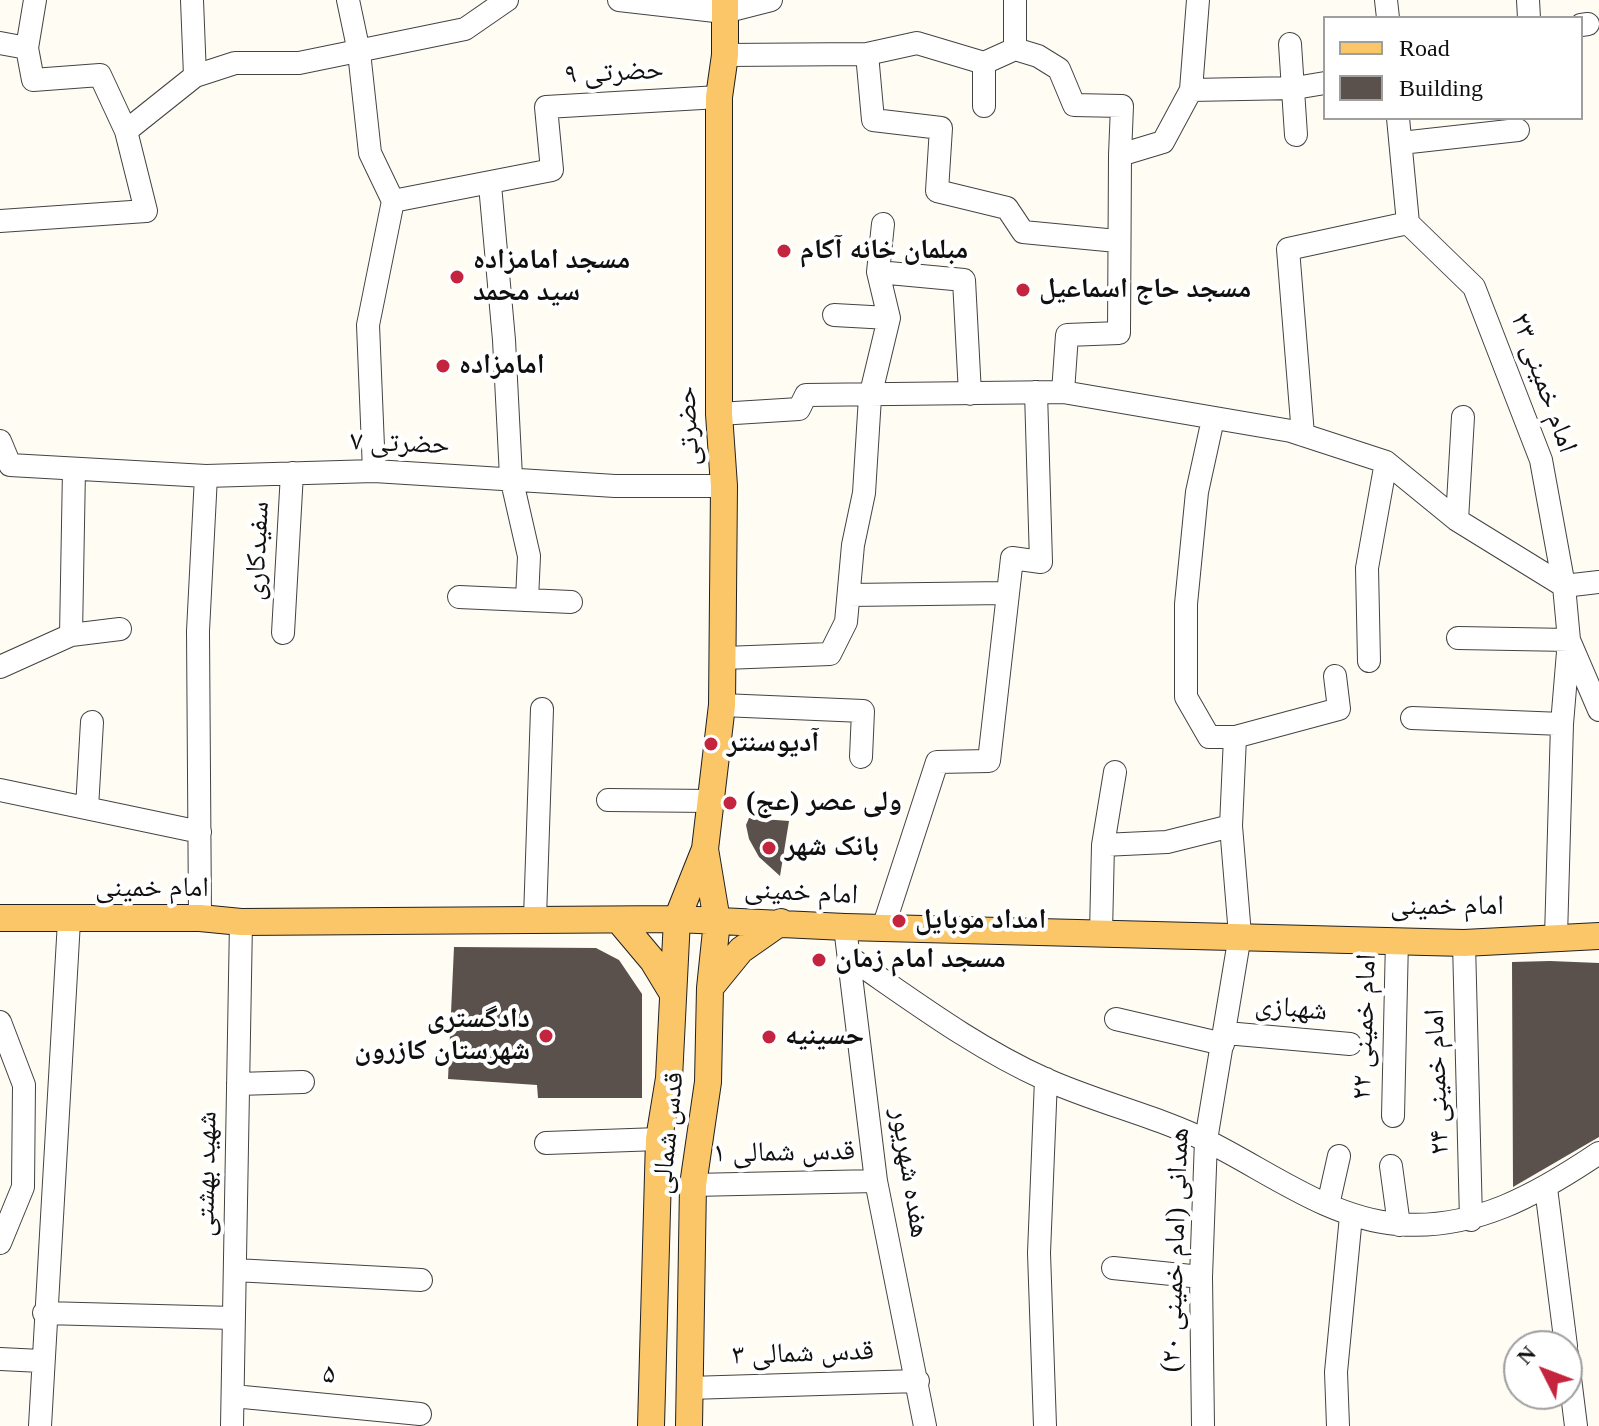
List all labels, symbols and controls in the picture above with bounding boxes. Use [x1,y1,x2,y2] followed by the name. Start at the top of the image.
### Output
[1323,16,1583,120] legend
[1399,35,1450,61] text: Road
[564,54,664,92] street label: حضرتی ۹
[1399,75,1483,101] text: Building
[800,234,968,268] place label: مبلمان خانه آکام
[775,242,793,260] marker: مبلمان خانه آکام
[473,244,630,310] place label: مسجد امامزاده سید محمد
[448,268,466,286] marker: مسجد امامزاده سید محمد
[1039,273,1251,307] place label: مسجد حاج اسماعیل
[1014,281,1032,299] marker: مسجد حاج اسماعیل
[1502,309,1584,457] street label: امام خمینی ۲۳
[459,349,545,383] place label: امامزاده
[434,357,452,375] marker: امامزاده
[670,385,708,467] street label: حضرتی
[350,425,450,463] street label: حضرتی ۷
[239,500,277,602] street label: سفیدکاری
[727,727,819,761] place label: آدیوسنتر
[702,735,720,753] marker: آدیوسنتر
[746,786,902,820] place label: ولی عصر (عج)
[721,794,739,812] marker: ولی عصر (عج)
[785,831,879,865] place label: بانک شهر
[760,839,778,857] marker: بانک شهر
[95,872,209,906] street label: امام خمینی
[743,873,859,913] street label: امام خمینی
[1390,890,1504,924] street label: امام خمینی
[915,904,1046,938] place label: امداد موبایل
[890,912,908,930] marker: امداد موبایل
[835,943,1006,977] place label: مسجد امام زمان
[810,951,828,969] marker: مسجد امام زمان
[1346,953,1384,1101] street label: امام خمینی ۲۲
[1253,989,1329,1029] street label: شهبازی
[354,1003,530,1069] place label: دادگستری شهرستان کازرون
[1419,1008,1457,1156] street label: امام خمینی ۲۴
[785,1020,864,1054] place label: حسینیه
[537,1027,555,1045] marker: دادگستری شهرستان کازرون
[760,1028,778,1046] marker: حسینیه
[646,1070,692,1196] street label: قدس شمالی
[882,1106,936,1240] street label: هفده شهریور
[189,1111,225,1237] street label: شهید بهشتی
[1155,1127,1197,1373] street label: همدانی (امام خمینی ۲۰)
[713,1135,855,1171] street label: قدس شمالی ۱
[1503,1330,1583,1410] north arrow
[731,1335,875,1373] street label: ۳ قدس شمالی
[1512,1341,1541,1369] text: N
[321,1358,337,1392] street label: ۵

